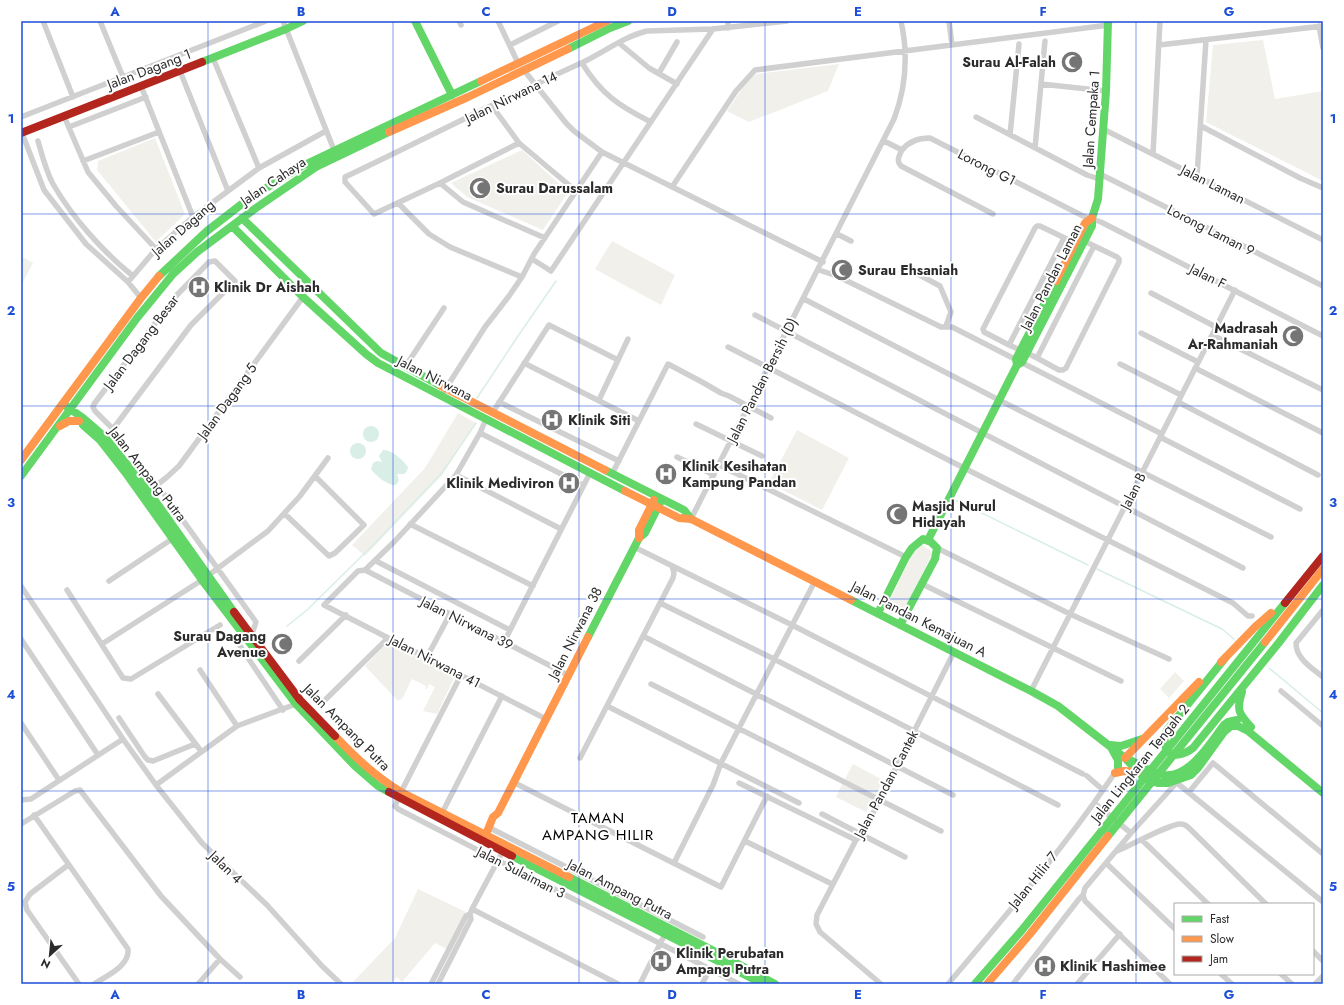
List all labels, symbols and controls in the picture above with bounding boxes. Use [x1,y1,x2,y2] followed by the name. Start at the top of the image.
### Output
[109,2,120,21] text: A
[297,2,306,21] text: B
[481,2,491,21] text: C
[667,2,677,21] text: D
[854,2,862,21] text: E
[1039,2,1047,21] text: F
[1224,2,1235,21] text: G
[102,44,194,95] street label: Jalan Dagang 1
[1059,49,1085,75] mosque icon: Surau Al-Falah
[962,52,1056,72] place label: Surau Al-Falah
[460,66,560,129] street label: Jalan Nirwana 14
[1077,70,1104,170] street label: Jalan Cempaka 1
[8,109,14,128] text: 1
[1330,109,1336,128] text: 1
[954,144,1020,190] street label: Lorong G1
[235,152,310,211] street label: Jalan Cahaya
[1176,158,1249,209] street label: Jalan Laman
[467,175,493,201] mosque icon: Surau Darussalam
[496,178,613,198] place label: Surau Darussalam
[146,195,219,262] street label: Jalan Dagang
[1164,199,1258,261] street label: Lorong Laman 9
[1015,220,1087,336] street label: Jalan Pandan Laman
[829,257,855,283] mosque icon: Surau Ehsaniah
[1184,257,1230,294] street label: Jalan F
[858,260,958,280] place label: Surau Ehsaniah
[186,274,212,300] hospital icon: Klinik Dr Aishah
[214,277,320,297] place label: Klinik Dr Aishah
[97,290,183,395] street label: Jalan Dagang Besar
[7,301,15,320] text: 2
[1329,301,1337,320] text: 2
[721,314,802,448] street label: Jalan Pandan Bersih (D)
[1187,318,1278,354] place label: Madrasah Ar-Rahmaniah
[1280,323,1306,349] mosque icon: Madrasah Ar-Rahmaniah
[392,350,476,405] street label: Jalan Nirwana
[191,359,262,445] street label: Jalan Dagang 5
[539,407,565,433] hospital icon: Klinik Siti
[568,410,631,430] place label: Klinik Siti
[103,421,191,526] street label: Jalan Ampang Putra
[682,456,796,492] place label: Klinik Kesihatan Kampung Pandan
[653,461,679,487] hospital icon: Klinik Kesihatan Kampung Pandan
[1114,469,1151,515] street label: Jalan B
[556,470,582,496] hospital icon: Klinik Mediviron
[446,473,554,493] place label: Klinik Mediviron
[7,493,15,512] text: 3
[1329,493,1337,512] text: 3
[912,496,996,532] place label: Masjid Nurul Hidayah
[884,501,910,527] mosque icon: Masjid Nurul Hidayah
[846,575,991,662] street label: Jalan Pandan Kemajuan A
[542,583,607,684] street label: Jalan Nirwana 38
[415,590,517,655] street label: Jalan Nirwana 39
[173,626,266,662] place label: Surau Dagang Avenue
[384,628,484,693] street label: Jalan Nirwana 41
[269,631,295,657] mosque icon: Surau Dagang Avenue
[298,678,395,775] street label: Jalan Ampang Putra
[6,685,16,704] text: 4
[1328,685,1338,704] text: 4
[1085,700,1194,828] street label: Jalan Lingkaran Tengah 2
[848,726,923,843] street label: Jalan Pandan Cantek
[542,807,654,846] district label: TAMAN AMPANG HILIR
[471,840,569,903] street label: Jalan Sulaiman 3
[203,845,247,888] street label: Jalan 4
[1002,847,1063,914] street label: Jalan Hilir 7
[562,853,676,924] street label: Jalan Ampang Putra
[7,877,15,896] text: 5
[1329,877,1337,896] text: 5
[1174,903,1314,975] legend
[1210,910,1229,928] text: Fast
[1210,930,1235,948] text: Slow
[30,935,70,975] north arrow
[675,943,784,979] place label: Klinik Perubatan Ampang Putra
[648,948,674,974] hospital icon: Klinik Perubatan Ampang Putra
[1208,950,1228,968] text: Jam
[1032,953,1058,979] hospital icon: Klinik Hashimee
[38,955,53,973] text: N
[1060,956,1166,976] place label: Klinik Hashimee
[109,985,120,1004] text: A
[297,985,306,1004] text: B
[481,985,491,1004] text: C
[667,985,677,1004] text: D
[854,985,862,1004] text: E
[1039,985,1047,1004] text: F
[1224,985,1235,1004] text: G

